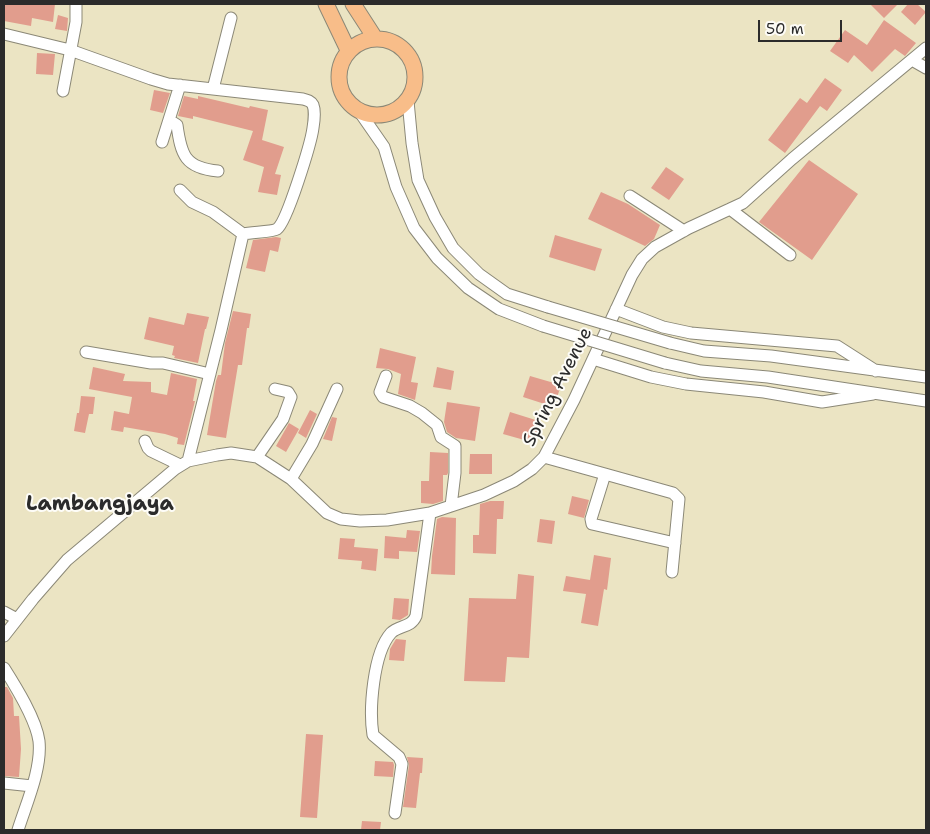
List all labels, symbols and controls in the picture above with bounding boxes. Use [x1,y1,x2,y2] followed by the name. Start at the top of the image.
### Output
[760,10,844,42] scale bar
[766,19,804,39] text: 50 m
[518,324,598,450] street label: Spring Avenue
[26,492,174,518] district label: Lambangjaya

